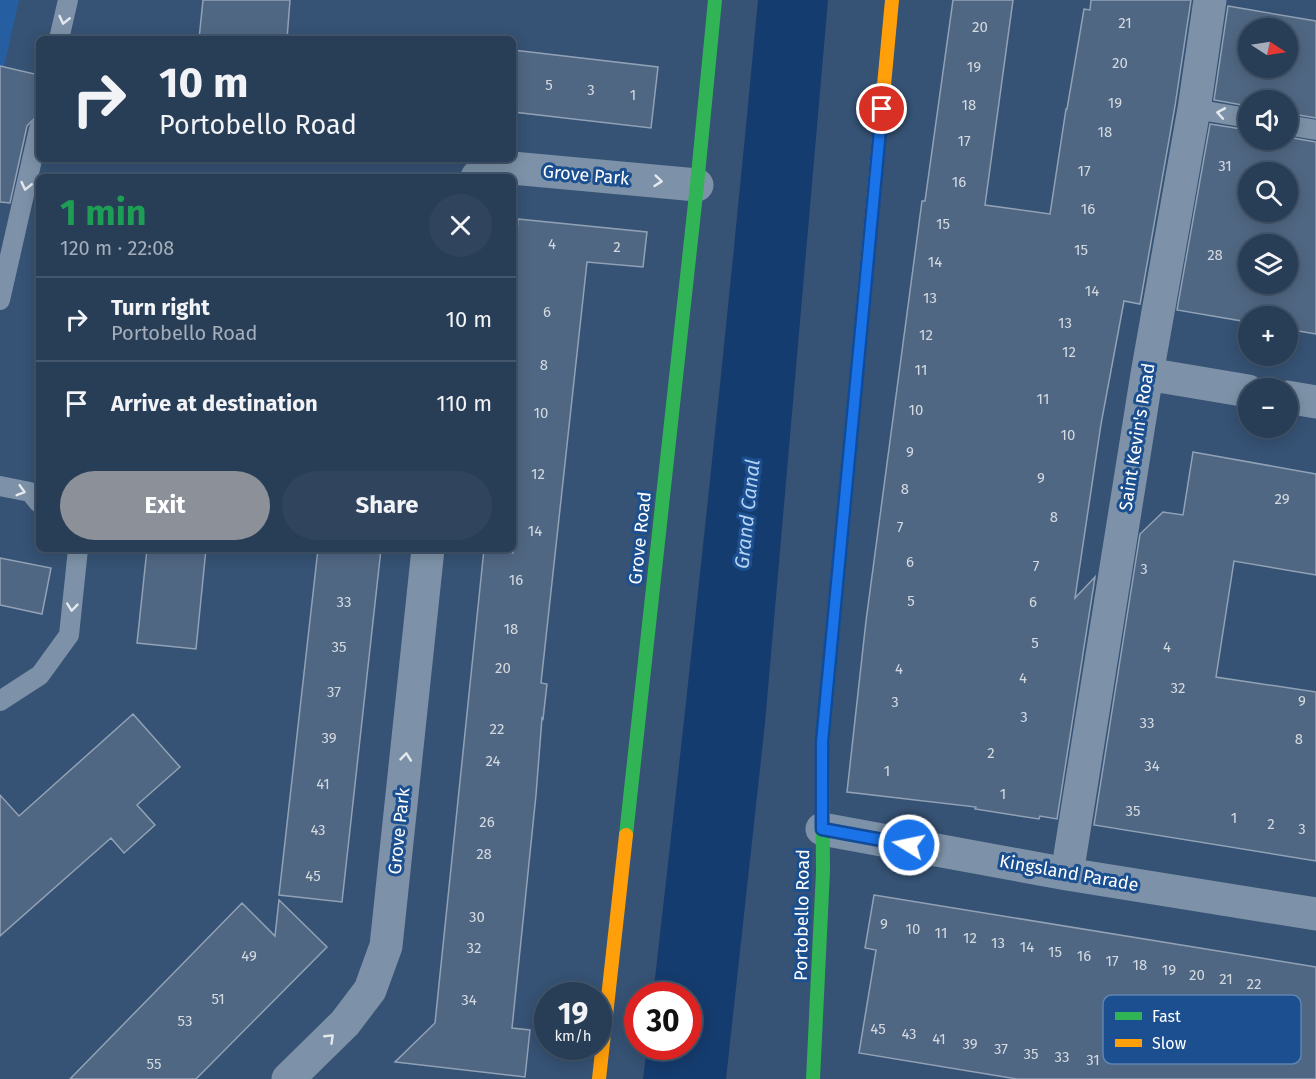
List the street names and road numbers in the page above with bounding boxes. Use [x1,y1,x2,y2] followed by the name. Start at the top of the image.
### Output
[542,160,631,190] street label: Grove Park
[1114,362,1160,512] street label: Saint Kevin's Road
[624,491,656,585] street label: Grove Road
[384,786,415,875] street label: Grove Park
[790,849,814,981] street label: Portobello Road
[998,850,1140,896] street label: Kingsland Parade

